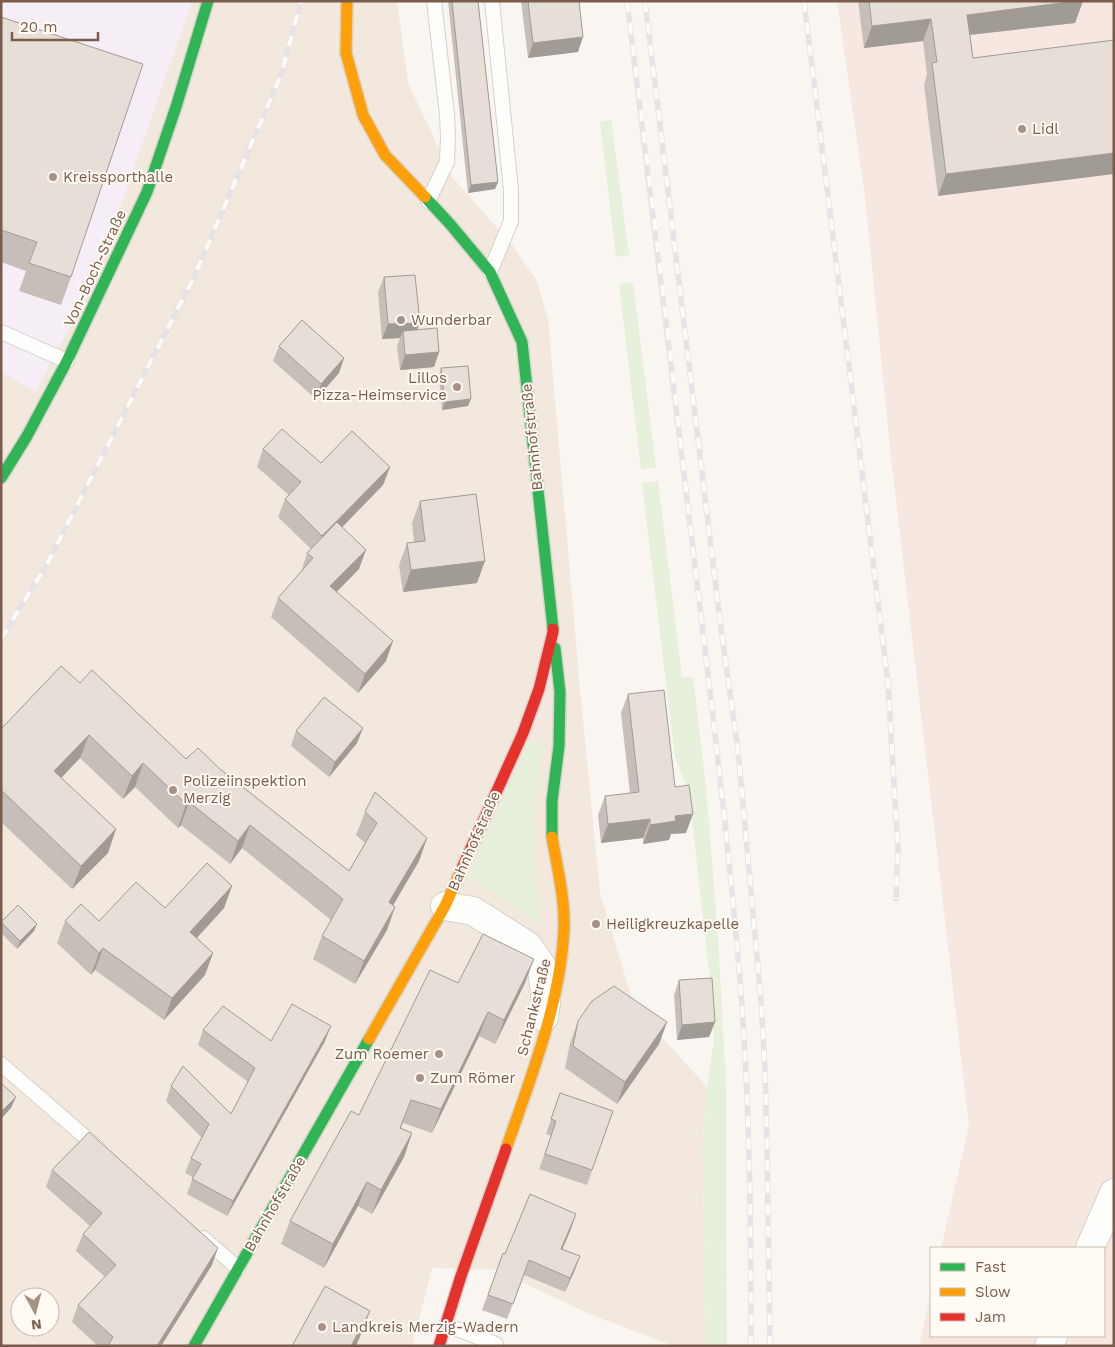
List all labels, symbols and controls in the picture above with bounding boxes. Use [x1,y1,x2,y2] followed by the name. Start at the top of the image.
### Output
[12,10,99,42] scale bar
[20,18,58,36] text: 20 m
[1032,120,1059,138] place label: Lidl
[1016,123,1028,135] marker: Lidl
[63,168,173,186] place label: Kreissporthalle
[47,171,59,183] marker: Kreissporthalle
[60,207,130,329] street label: Von-Boch-Straße
[411,311,492,329] place label: Wunderbar
[395,314,407,326] marker: Wunderbar
[313,369,447,404] place label: Lillos Pizza-Heimservice
[451,381,463,393] marker: Lillos Pizza-Heimservice
[517,383,547,491] street label: Bahnhofstraße
[183,772,306,807] place label: Polizeiinspektion Merzig
[167,784,179,796] marker: Polizeiinspektion Merzig
[444,788,504,894] street label: Bahnhofstraße
[606,915,739,933] place label: Heiligkreuzkapelle
[590,918,602,930] marker: Heiligkreuzkapelle
[513,956,555,1058] street label: Schankstraße
[335,1045,429,1063] place label: Zum Roemer
[433,1048,445,1060] marker: Zum Roemer
[430,1069,516,1087] place label: Zum Römer
[414,1072,426,1084] marker: Zum Römer
[240,1153,310,1255] street label: Bahnhofstraße
[930,1247,1105,1337] legend
[975,1258,1007,1276] text: Fast
[975,1283,1011,1301] text: Slow
[10,1287,60,1337] north arrow
[975,1308,1006,1326] text: Jam
[30,1316,43,1333] text: N
[332,1318,519,1336] place label: Landkreis Merzig-Wadern
[316,1321,328,1333] marker: Landkreis Merzig-Wadern

